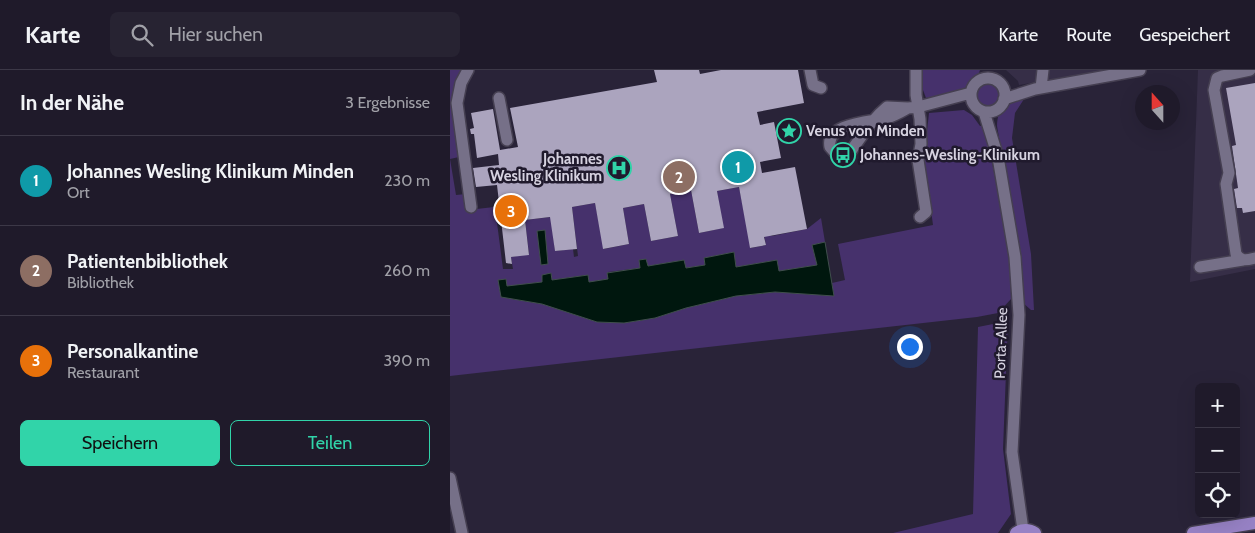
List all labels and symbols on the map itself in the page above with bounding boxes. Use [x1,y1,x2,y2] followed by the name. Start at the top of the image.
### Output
[1135,85,1180,130] north arrow
[776,118,802,144] place icon: Venus von Minden
[806,122,925,140] place label: Venus von Minden
[830,142,856,168] bus stop icon: Johannes-Wesling-Klinikum
[859,146,1040,164] place label: Johannes-Wesling-Klinikum
[722,148,754,186] pin: 1
[490,150,602,185] place label: Johannes Wesling Klinikum
[606,155,632,181] hospital icon: Johannes Wesling Klinikum
[663,158,695,196] pin: 2
[495,192,527,230] pin: 3
[991,307,1011,379] street label: Porta-Allee
[897,334,923,360] your location

